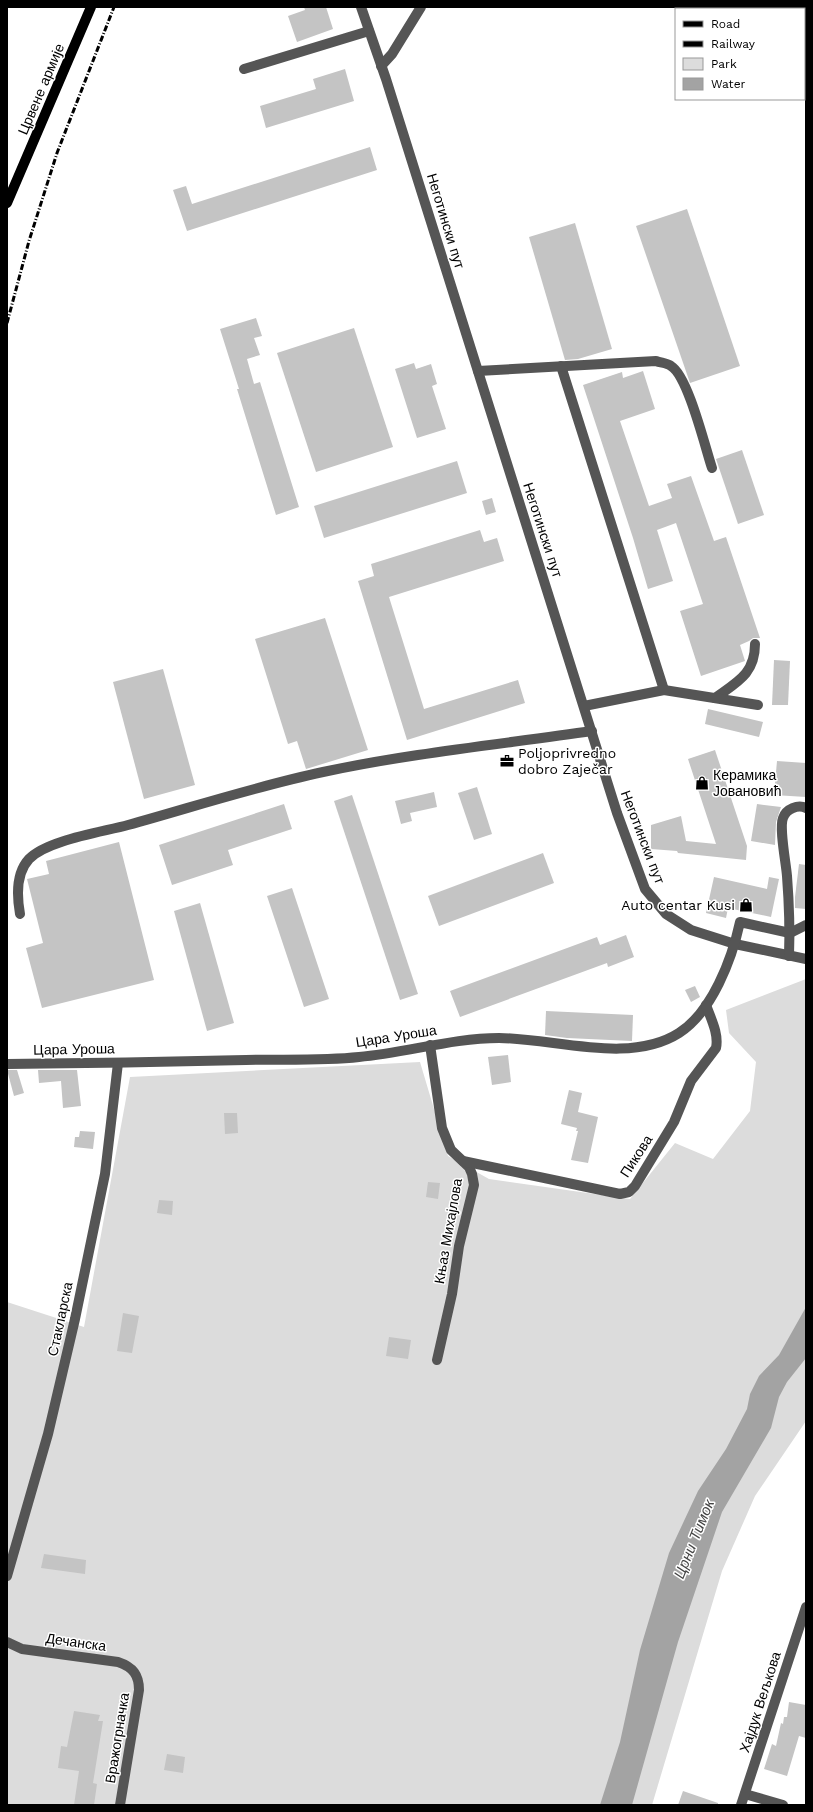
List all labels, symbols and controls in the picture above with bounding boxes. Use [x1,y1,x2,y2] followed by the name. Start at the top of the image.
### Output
[675,8,805,100] legend
[711,17,740,31] text: Road
[711,37,756,51] text: Railway
[15,41,67,137] street label: Црвене армије
[711,57,737,71] text: Park
[711,77,746,91] text: Water
[424,171,468,271] street label: Неготински пут
[520,481,566,580] street label: Неготински пут
[518,745,616,777] place label: Poljoprivredno dobro Zaječar
[499,753,515,769] office icon: Poljoprivredno dobro Zaječar
[713,767,781,799] place label: Керамика Јовановић
[694,775,710,791] shop icon: Керамика Јовановић
[618,788,668,887] street label: Неготински пут
[621,897,735,913] place label: Auto centar Kusi
[738,897,754,913] shop icon: Auto centar Kusi
[354,1022,438,1050] street label: Цара Уроша
[33,1040,115,1058] street label: Цара Уроша
[616,1132,656,1180] street label: Пикова
[431,1177,465,1285] street label: Књаз Михајлова
[44,1280,76,1358] street label: Стакларска
[670,1496,718,1581] water label: Црни Тимок
[45,1630,107,1654] street label: Дечанска
[736,1649,784,1755] street label: Хајдук Вељкова
[102,1691,132,1785] street label: Вражогрначка

